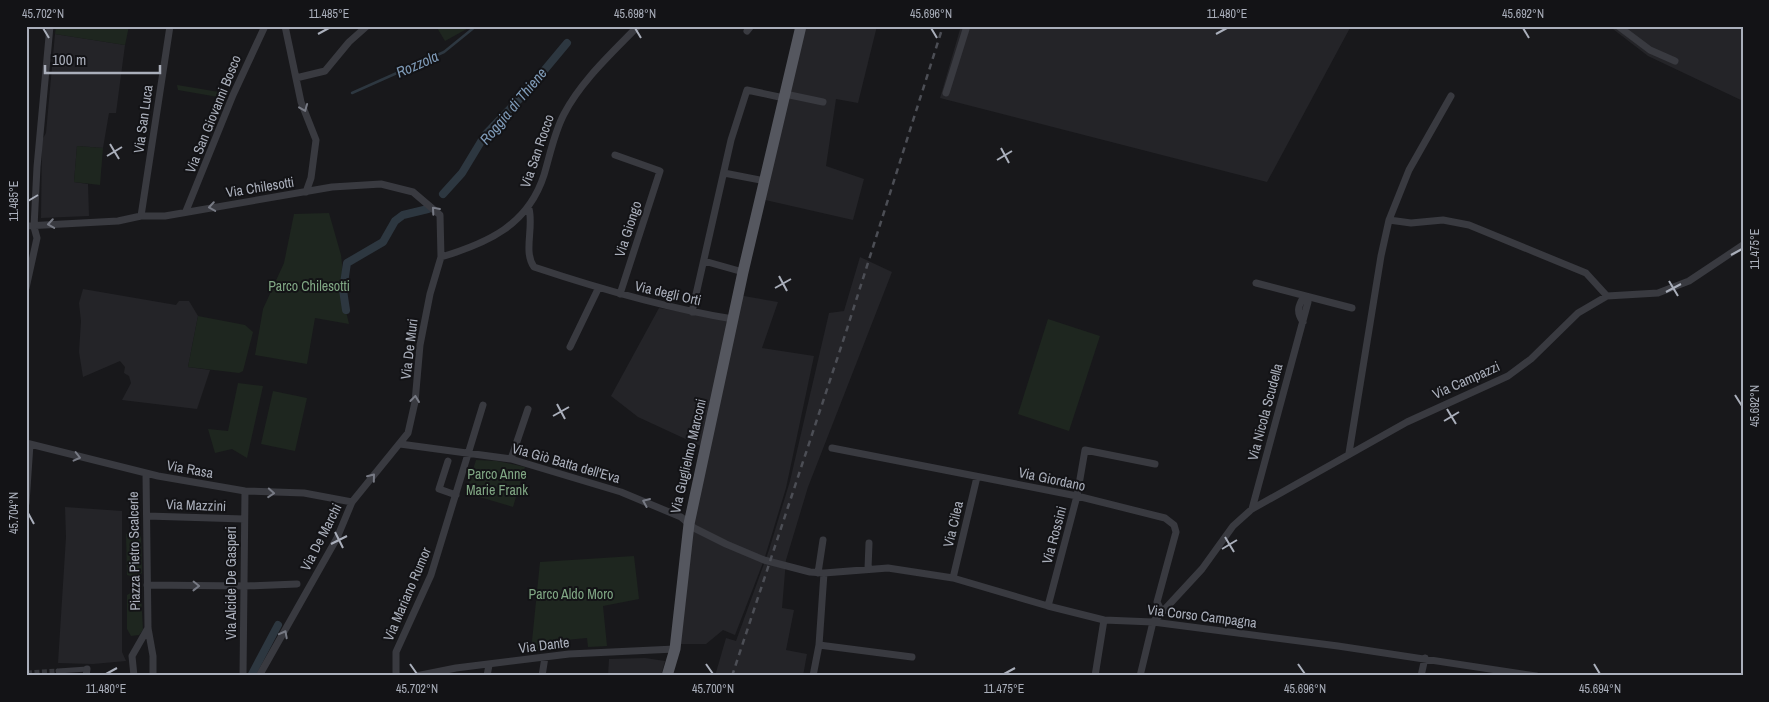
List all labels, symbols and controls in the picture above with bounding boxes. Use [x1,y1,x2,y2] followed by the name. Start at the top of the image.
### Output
[22,6,64,22] text: 45.702°N
[309,6,349,22] text: 11.485°E
[614,6,656,22] text: 45.698°N
[910,6,952,22] text: 45.696°N
[1207,6,1247,22] text: 11.480°E
[1502,6,1544,22] text: 45.692°N
[45,42,160,74] scale bar
[392,45,442,83] water label: Rozzola
[52,49,86,70] text: 100 m
[181,52,245,176] street label: Via San Giovanni Bosco
[474,63,552,149] water label: Roggia di Thiene
[129,83,157,154] street label: Via San Luca
[297,103,308,112] one-way arrow
[516,112,558,190] street label: Via San Rocco
[225,173,295,201] street label: Via Chilesotti
[6,181,22,221] text: 11.485°E
[610,199,646,259] street label: Via Giongo
[208,201,216,212] one-way arrow
[431,207,440,216] one-way arrow
[47,219,56,229] one-way arrow
[1747,229,1763,269] text: 11.475°E
[268,277,350,295] park label: Parco Chilesotti
[633,277,703,309] street label: Via degli Orti
[396,318,422,380] street label: Via De Muri
[1429,357,1503,403] street label: Via Campazzi
[1243,361,1287,463] street label: Via Nicola Scudella
[1747,385,1763,427] text: 45.692°N
[409,394,420,402] one-way arrow
[666,397,710,515] street label: Via Guglielmo Marconi
[510,439,623,487] street label: Via Giò Batta dell'Eva
[73,451,82,462] one-way arrow
[165,456,215,482] street label: Via Rasa
[1017,463,1087,495] street label: Via Giordano
[466,465,528,499] park label: Parco Anne Marie Frank
[366,474,375,483] one-way arrow
[267,487,275,498] one-way arrow
[124,491,144,611] street label: Piazza Pietro Scalcerle
[6,492,22,534] text: 45.704°N
[165,495,227,515] street label: Via Mazzini
[642,497,650,507] one-way arrow
[939,498,967,549] street label: Via Cilea
[296,500,346,574] street label: Via De Marchi
[1038,504,1070,566] street label: Via Rossini
[222,526,240,640] street label: Via Alcide De Gasperi
[379,544,435,644] street label: Via Mariano Rumor
[192,580,200,591] one-way arrow
[529,585,613,603] park label: Parco Aldo Moro
[1146,600,1258,632] street label: Via Corso Campagna
[278,630,288,639] one-way arrow
[518,633,570,657] street label: Via Dante
[86,681,126,697] text: 11.480°E
[396,681,438,697] text: 45.702°N
[692,681,734,697] text: 45.700°N
[984,681,1024,697] text: 11.475°E
[1284,681,1326,697] text: 45.696°N
[1579,681,1621,697] text: 45.694°N

